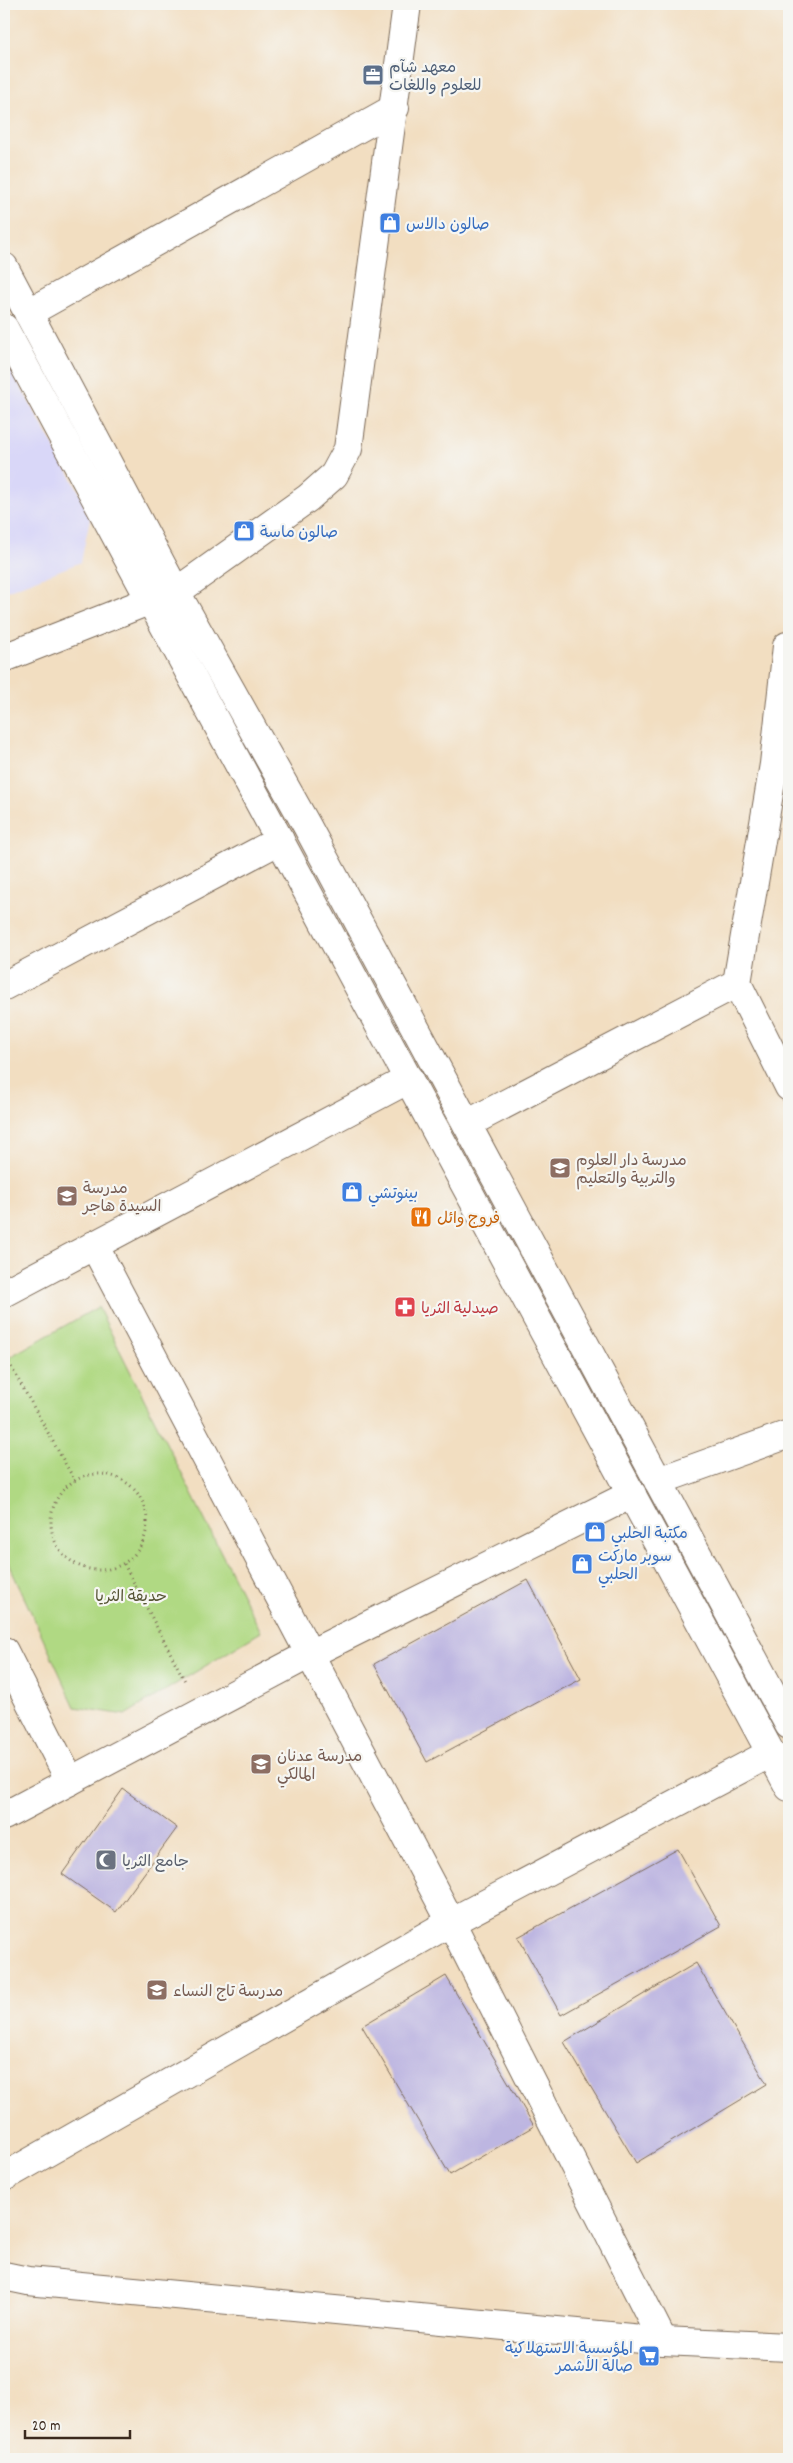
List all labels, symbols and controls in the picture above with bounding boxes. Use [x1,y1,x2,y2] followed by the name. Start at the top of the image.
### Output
[389,57,481,98] place label: معهد شآم للعلوم واللغات
[361,63,385,87] office icon: معهد شآم للعلوم واللغات
[378,211,402,235] shop icon: صالون دالاس
[406,214,489,237] place label: صالون دالاس
[232,519,256,543] shop icon: صالون ماسة
[260,522,338,545] place label: صالون ماسة
[576,1150,687,1191] place label: مدرسة دار العلوم والتربية والتعليم
[548,1156,572,1180] school or university icon: مدرسة دار العلوم والتربية والتعليم
[81,1178,161,1219] place label: مدرسة السيدة هاجر
[340,1180,364,1204] shop icon: بينوتشي
[368,1183,418,1207] place label: بينوتشي
[55,1184,79,1208] school or university icon: مدرسة السيدة هاجر
[409,1205,433,1229] restaurant icon: فروج وائل
[437,1208,500,1231] place label: فروج وائل
[393,1295,417,1319] pharmacy icon: صيدلية الثريا
[421,1298,499,1321] place label: صيدلية الثريا
[583,1520,607,1544] shop icon: مكتبة الحلبي
[611,1523,688,1547] place label: مكتبة الحلبي
[598,1546,672,1588] place label: سوبر ماركت الحلبي
[570,1552,594,1576] shop icon: سوبر ماركت الحلبي
[95,1586,167,1609] park label: حديقة الثريا
[277,1746,362,1788] place label: مدرسة عدنان المالكي
[249,1752,273,1776] school or university icon: مدرسة عدنان المالكي
[94,1848,118,1872] mosque icon: جامع الثريا
[122,1851,189,1874] place label: جامع الثريا
[145,1978,169,2002] school or university icon: مدرسة تاج النساء
[173,1981,283,2004] place label: مدرسة تاج النساء
[505,2338,633,2379] place label: المؤسسة الاستهلاكية صالة الأشمر
[637,2344,661,2368] supermarket icon: المؤسسة الاستهلاكية صالة الأشمر
[25,2408,130,2440] scale bar
[32,2416,60,2438] text: 20 m

